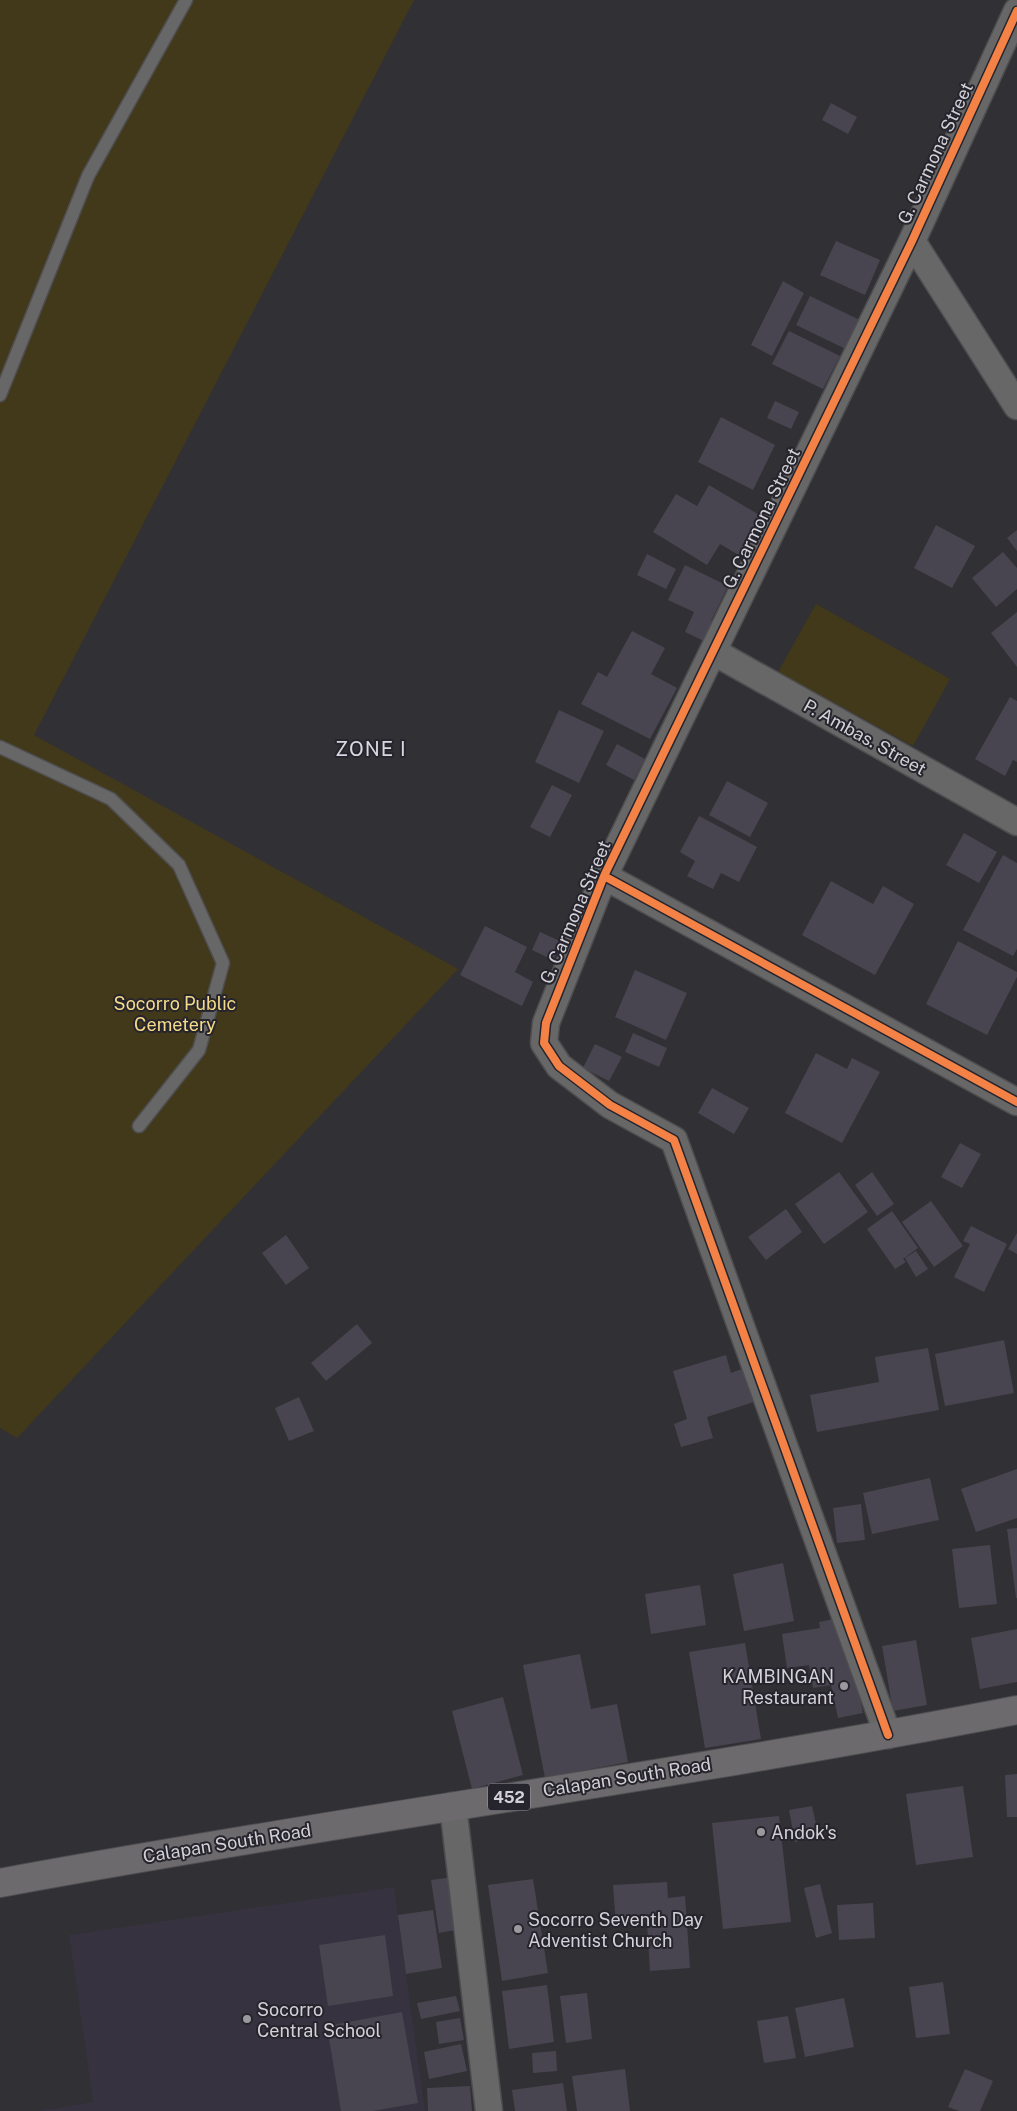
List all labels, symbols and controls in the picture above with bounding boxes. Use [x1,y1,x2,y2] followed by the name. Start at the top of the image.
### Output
[893,79,977,227] street label: G. Carmona Street
[718,444,804,592] street label: G. Carmona Street
[800,695,930,779] street label: P. Ambas. Street
[335,737,407,761] district label: ZONE I
[535,837,615,987] street label: G. Carmona Street
[114,993,236,1035] park label: Socorro Public Cemetery
[722,1666,834,1708] place label: KAMBINGAN Restaurant
[838,1680,850,1692] marker: KAMBINGAN Restaurant
[541,1753,713,1801] street label: Calapan South Road
[488,1784,530,1810] road number: 452
[141,1819,313,1867] street label: Calapan South Road
[771,1822,837,1843] place label: Andok's
[755,1826,767,1838] marker: Andok's
[528,1909,704,1951] place label: Socorro Seventh Day Adventist Church
[512,1923,524,1935] marker: Socorro Seventh Day Adventist Church
[257,1999,381,2041] place label: Socorro Central School
[241,2013,253,2025] marker: Socorro Central School

